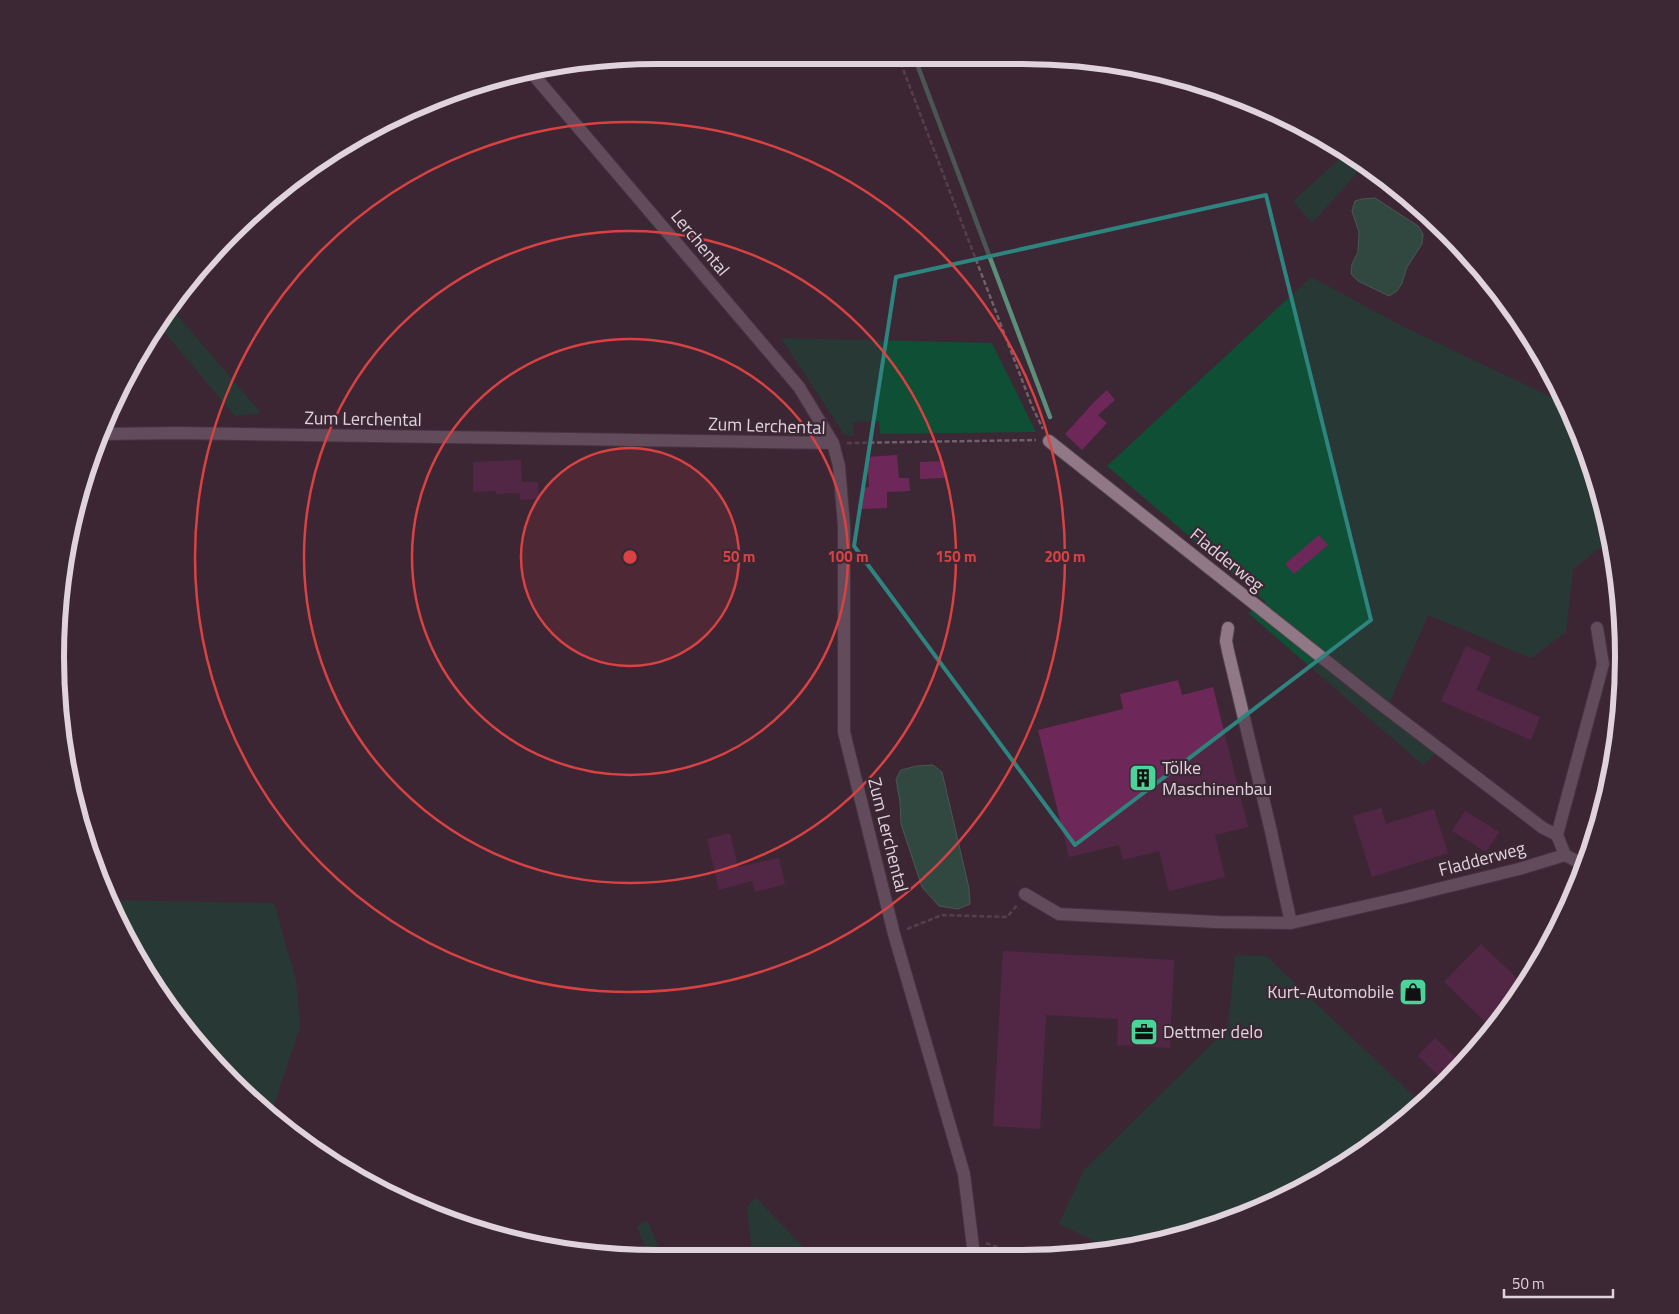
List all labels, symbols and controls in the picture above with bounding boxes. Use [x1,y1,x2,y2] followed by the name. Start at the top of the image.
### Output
[665,204,736,282] street label: Lerchental
[304,404,422,433] street label: Zum Lerchental
[708,410,826,441] street label: Zum Lerchental
[1184,521,1270,598] street label: Fladderweg
[723,545,755,568] text: 50 m
[827,545,869,568] text: 100 m
[935,545,977,568] text: 150 m
[1044,545,1086,568] text: 200 m
[621,548,639,566] centre of rings
[1162,754,1272,802] place label: Tölke Maschinenbau
[1128,763,1158,793] building icon: Tölke Maschinenbau
[861,775,916,895] street label: Zum Lerchental
[1435,834,1528,883] street label: Fladderweg
[1398,977,1428,1007] shop icon: Kurt-Automobile
[1267,978,1394,1005] place label: Kurt-Automobile
[1129,1017,1159,1047] office icon: Dettmer delo
[1163,1018,1263,1045] place label: Dettmer delo
[1504,1266,1613,1298] scale bar
[1512,1272,1545,1295] text: 50 m

